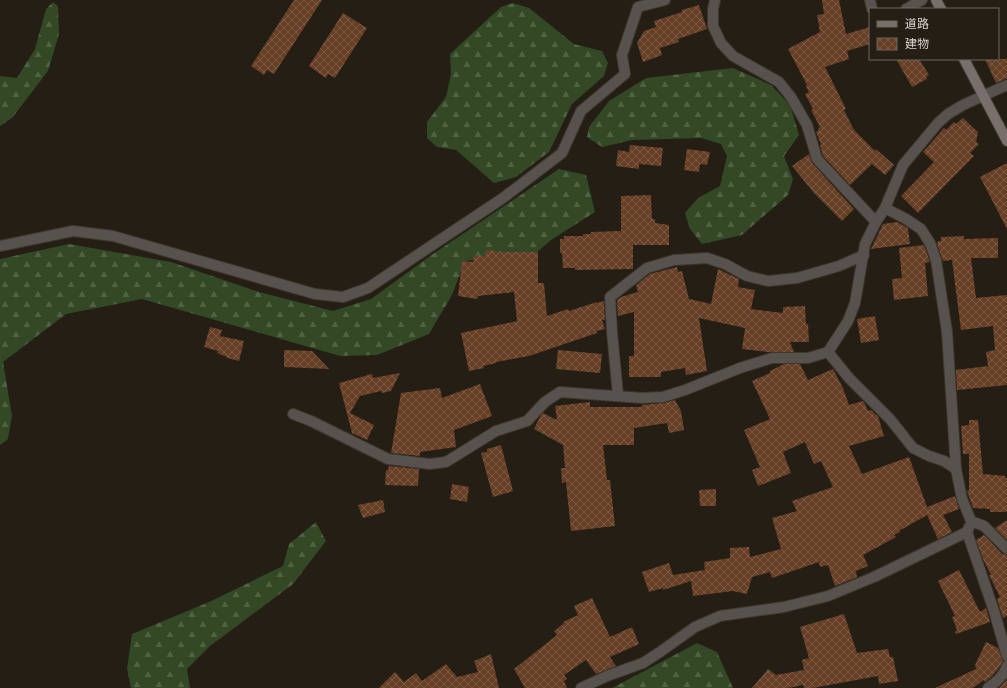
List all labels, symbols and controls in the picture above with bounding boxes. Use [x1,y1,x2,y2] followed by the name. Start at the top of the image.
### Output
[869,8,999,60] legend
[905,16,929,30] text: 道路
[905,36,929,50] text: 建物

